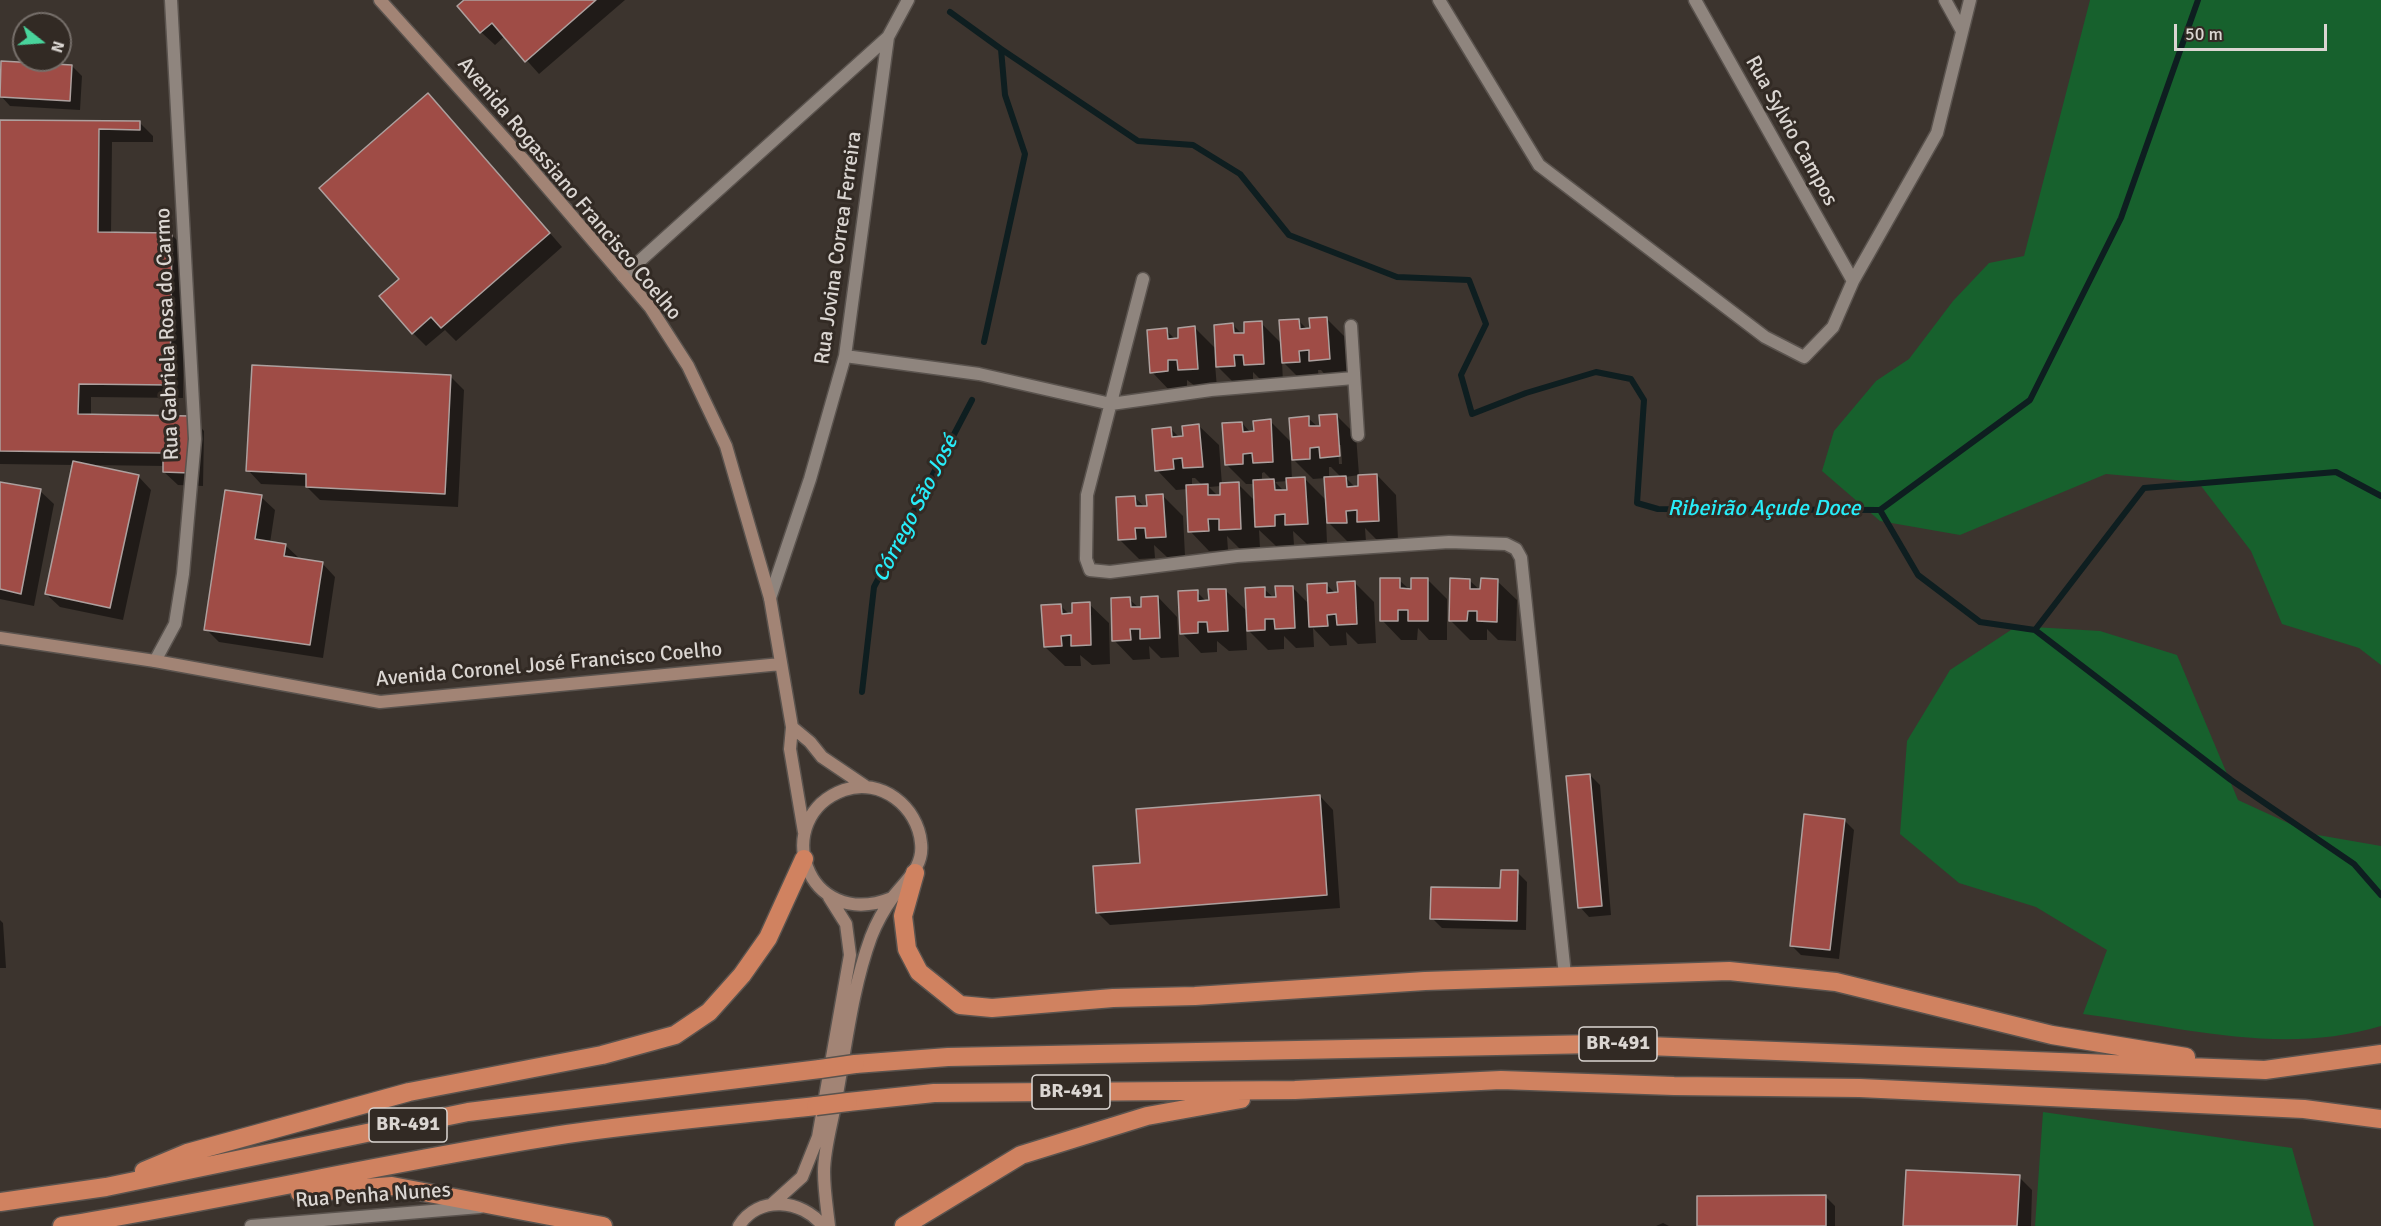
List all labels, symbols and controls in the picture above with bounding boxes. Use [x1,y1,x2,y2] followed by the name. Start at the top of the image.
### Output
[12,12,72,72] north arrow
[2177,12,2330,50] scale bar
[2185,23,2223,45] text: 50 m
[46,38,68,55] text: N
[452,52,686,326] street label: Avenida Rogassiano Francisco Coelho
[1739,52,1843,210] street label: Rua Sylvio Campos
[810,130,868,366] street label: Rua Jovina Correa Ferreira
[151,207,185,461] street label: Rua Gabriela Rosa do Carmo
[868,431,964,587] water label: Córrego São José
[1667,496,1861,522] water label: Ribeirão Açude Doce
[375,637,723,693] street label: Avenida Coronel José Francisco Coelho
[1579,1027,1657,1061] road number: BR-491
[1032,1075,1110,1109] road number: BR-491
[369,1108,447,1142] road number: BR-491
[294,1178,452,1214] street label: Rua Penha Nunes

